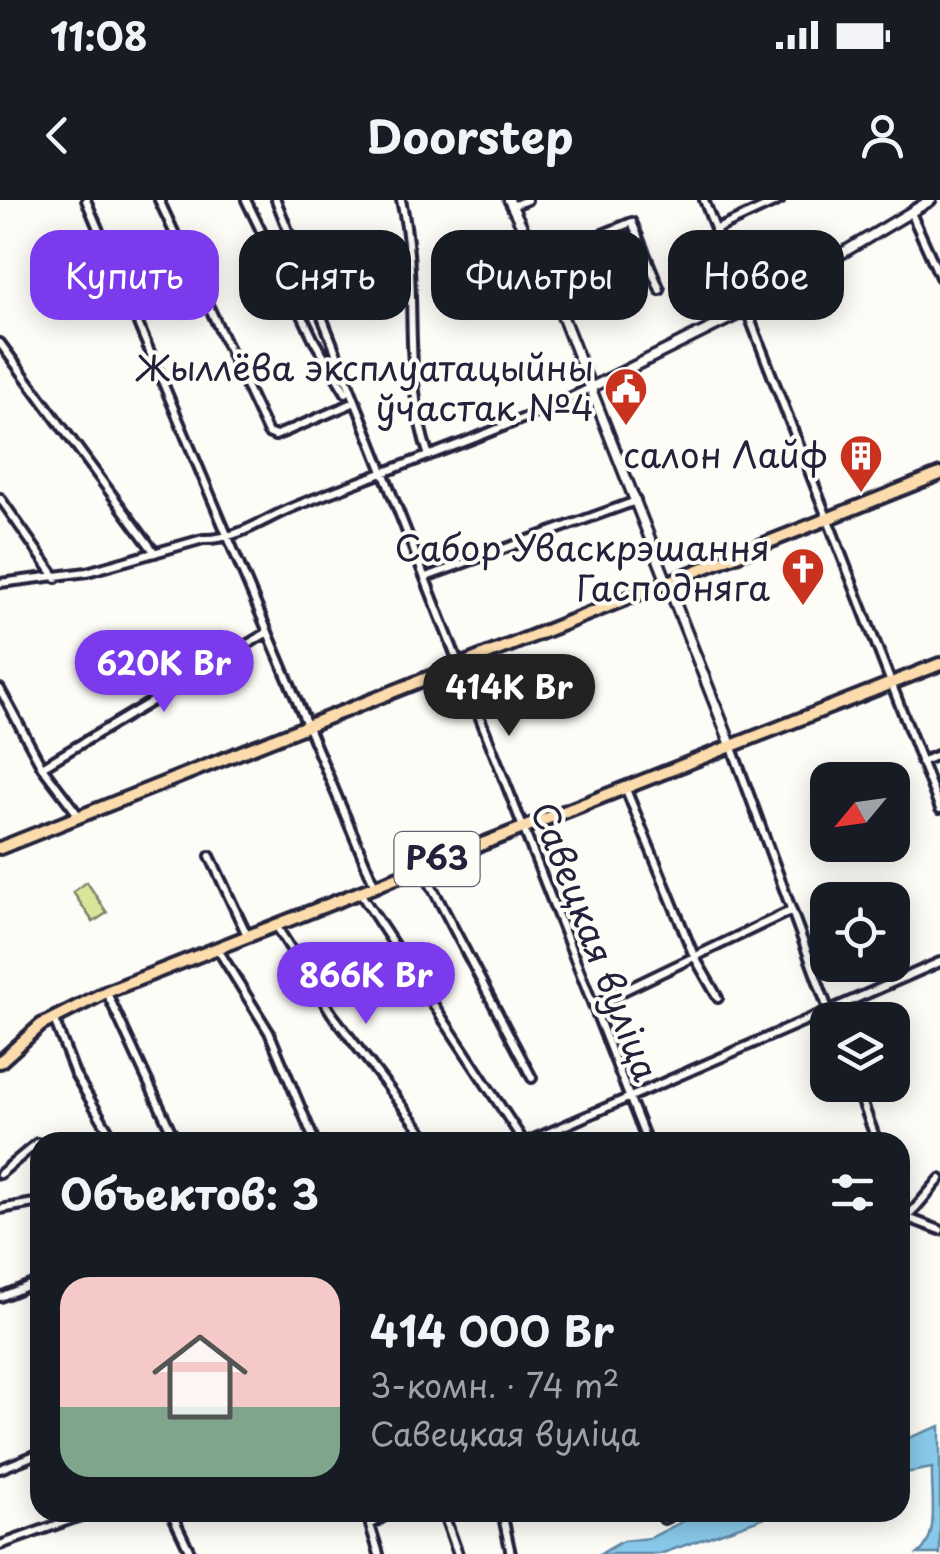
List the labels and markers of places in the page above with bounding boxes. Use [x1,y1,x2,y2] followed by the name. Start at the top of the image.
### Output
[135,340,594,433] place label: Жыллёва эксплуатацыйны ўчастак №4
[603,366,649,427] public building icon: Жыллёва эксплуатацыйны ўчастак №4
[623,427,828,480] place label: салон Лайф
[838,433,884,494] building icon: салон Лайф
[395,520,770,613] place label: Сабор Уваскрэшання Гасподняга
[780,546,826,607] church icon: Сабор Уваскрэшання Гасподняга
[72,630,256,715] pin: 620K Br
[417,654,601,739] pin: 414K Br
[274,942,458,1027] pin: 866K Br

